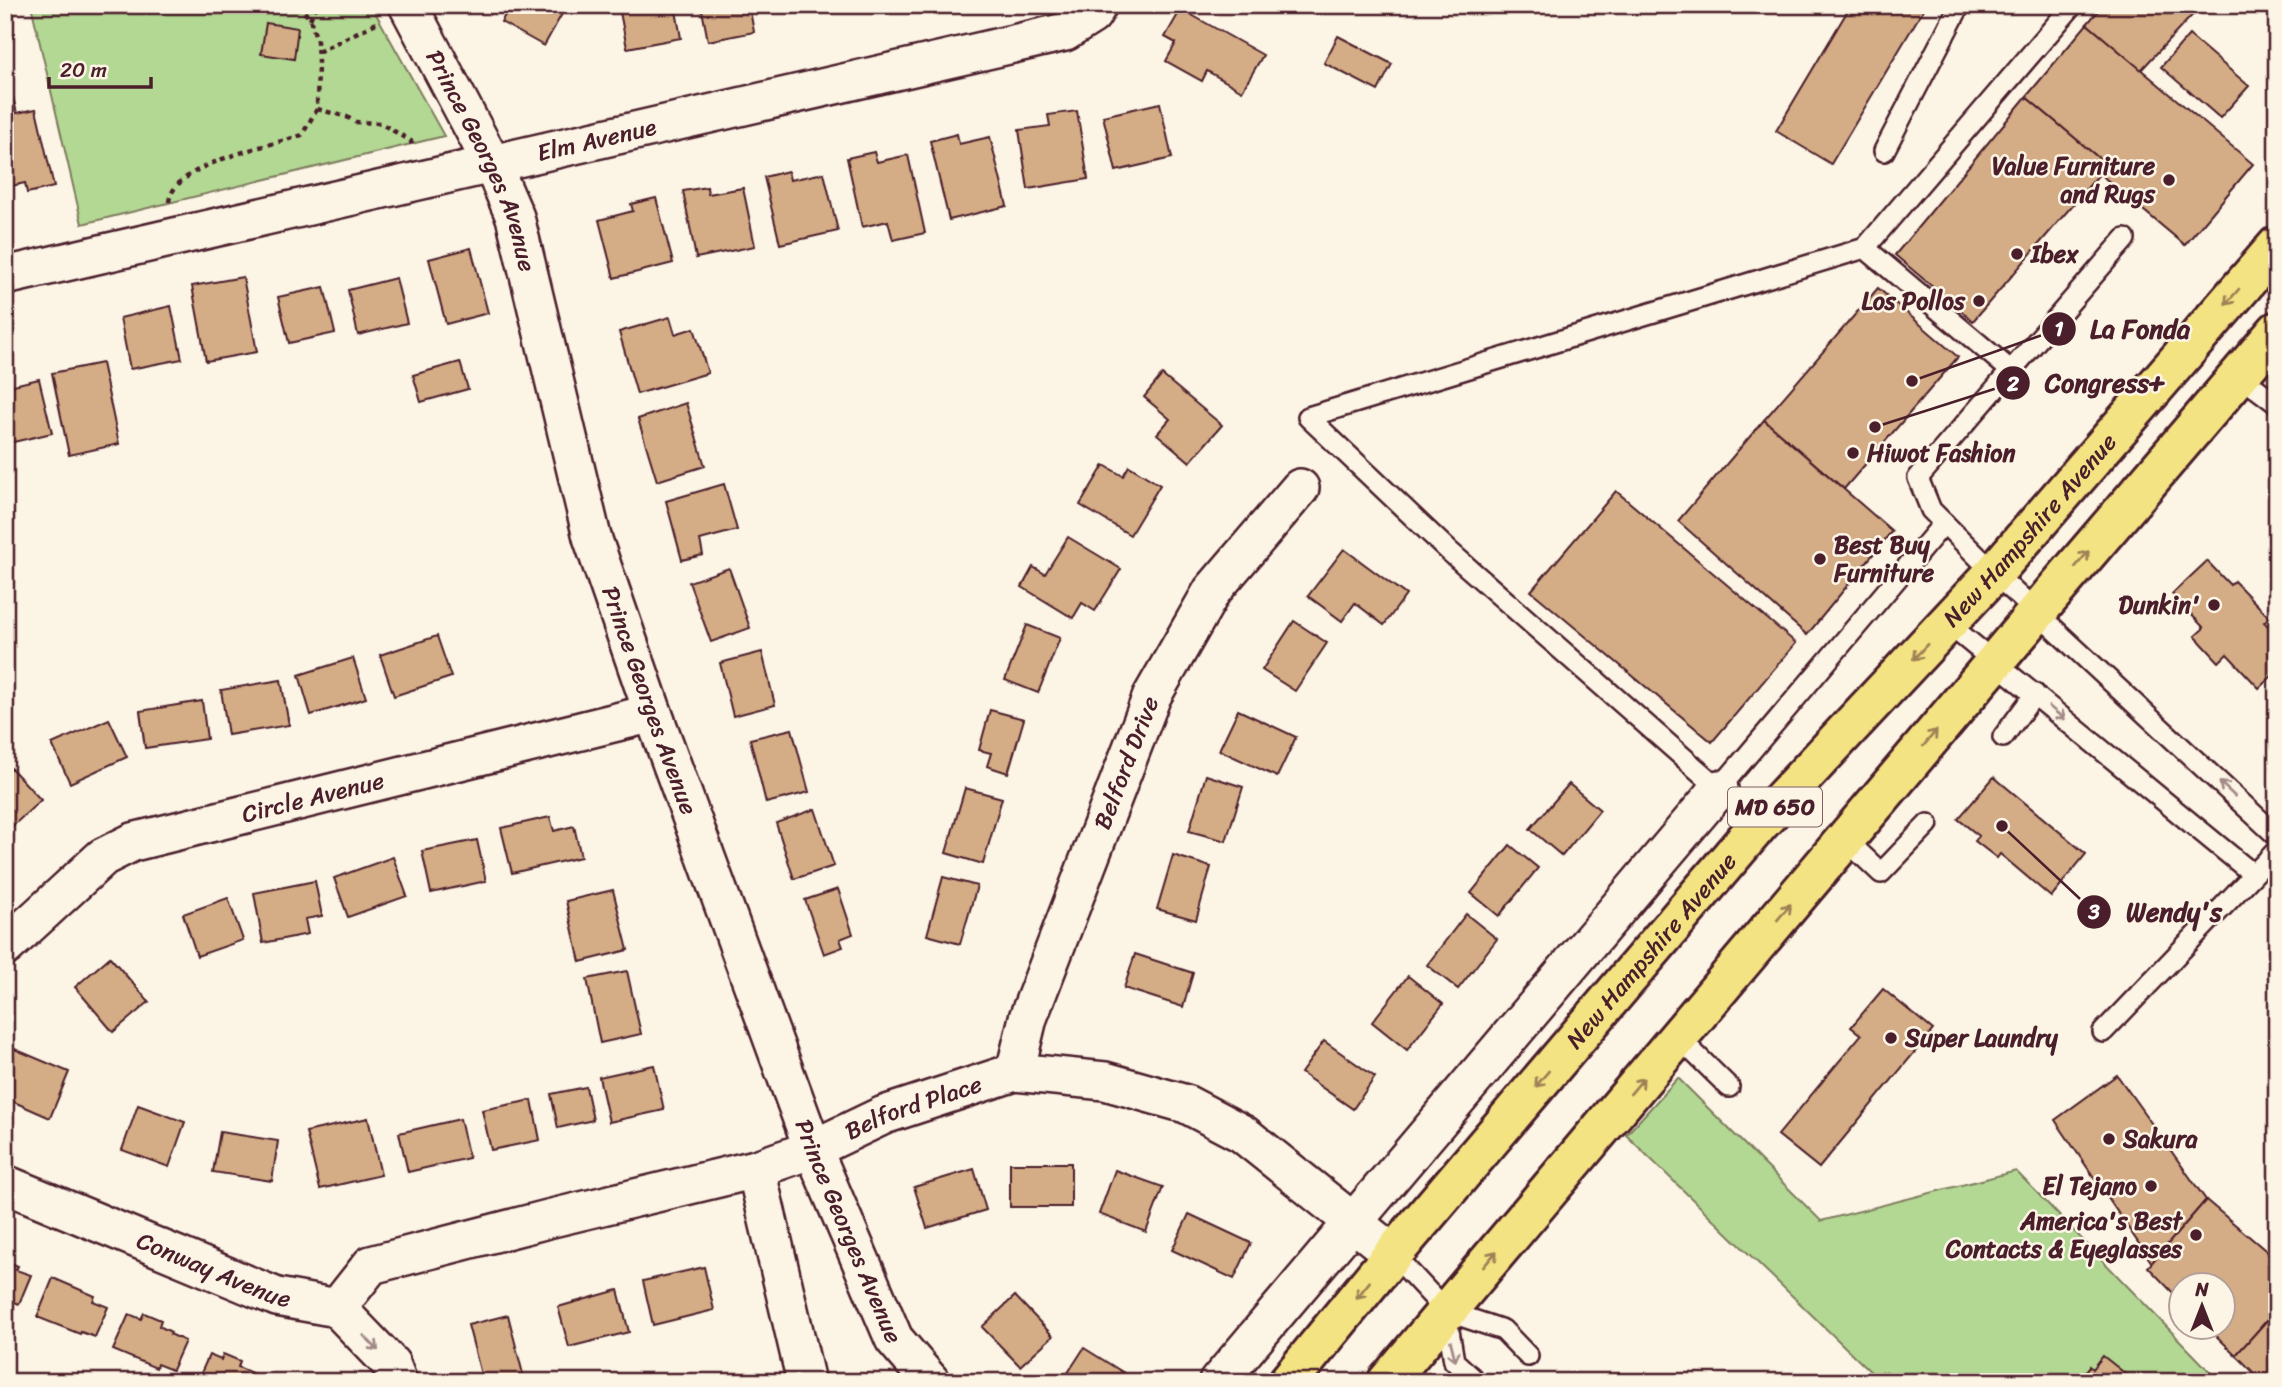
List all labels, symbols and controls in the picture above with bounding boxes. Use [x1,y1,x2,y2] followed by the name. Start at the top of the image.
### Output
[414,42,548,276] street label: Prince Georges Avenue
[49,46,150,90] scale bar
[60,51,107,89] text: 20 m
[533,106,661,174] street label: Elm Avenue
[1992,145,2156,215] place label: Value Furniture and Rugs
[2161,172,2177,188] marker: Value Furniture and Rugs
[2029,233,2079,275] place label: Ibex
[2009,246,2025,262] marker: Ibex
[1862,280,1966,322] place label: Los Pollos
[2224,288,2240,306] one-way arrow
[1971,293,1987,309] marker: Los Pollos
[2041,305,2204,352] callout: La Fonda
[2090,306,2191,352] text: La Fonda
[2054,310,2064,348] text: 1
[1995,360,2179,407] callout: Congress+
[2044,360,2165,406] text: Congress+
[2006,365,2019,403] text: 2
[1932,423,2128,637] street label: New Hampshire Avenue
[1867,432,2015,474] place label: Hiwot Fashion
[1845,445,1861,461] marker: Hiwot Fashion
[1833,524,1935,594] place label: Best Buy Furniture
[2073,550,2089,568] one-way arrow
[1812,551,1828,567] marker: Best Buy Furniture
[590,580,710,821] street label: Prince Georges Avenue
[2118,584,2200,626] place label: Dunkin'
[2206,597,2222,613] marker: Dunkin'
[1912,643,1929,660] one-way arrow
[1082,690,1171,836] street label: Belford Drive
[2048,705,2066,721] one-way arrow
[1922,729,1938,747] one-way arrow
[237,759,389,835] street label: Circle Avenue
[2219,781,2236,798] one-way arrow
[1728,788,1822,827] road number: MD 650
[1555,842,1748,1059] street label: New Hampshire Avenue
[2077,888,2236,935] callout: Wendy's
[2126,889,2223,935] text: Wendy's
[2087,893,2100,931] text: 3
[1776,903,1792,921] one-way arrow
[1904,1017,2059,1059] place label: Super Laundry
[1883,1030,1899,1046] marker: Super Laundry
[837,1063,987,1152] street label: Belford Place
[1534,1069,1550,1087] one-way arrow
[1629,1077,1645,1095] one-way arrow
[783,1113,915,1350] street label: Prince Georges Avenue
[2122,1118,2199,1160] place label: Sakura
[2101,1131,2117,1147] marker: Sakura
[2042,1165,2137,1207] place label: El Tejano
[2143,1178,2159,1194] marker: El Tejano
[1945,1200,2183,1270] place label: America's Best Contacts & Eyeglasses
[130,1220,294,1320] street label: Conway Avenue
[2188,1227,2204,1243] marker: America's Best Contacts & Eyeglasses
[1482,1251,1498,1269] one-way arrow
[2166,1272,2236,1342] north arrow
[2194,1273,2209,1306] text: N
[1356,1280,1371,1298] one-way arrow
[362,1334,379,1351] one-way arrow
[1447,1339,1460,1362] one-way arrow

